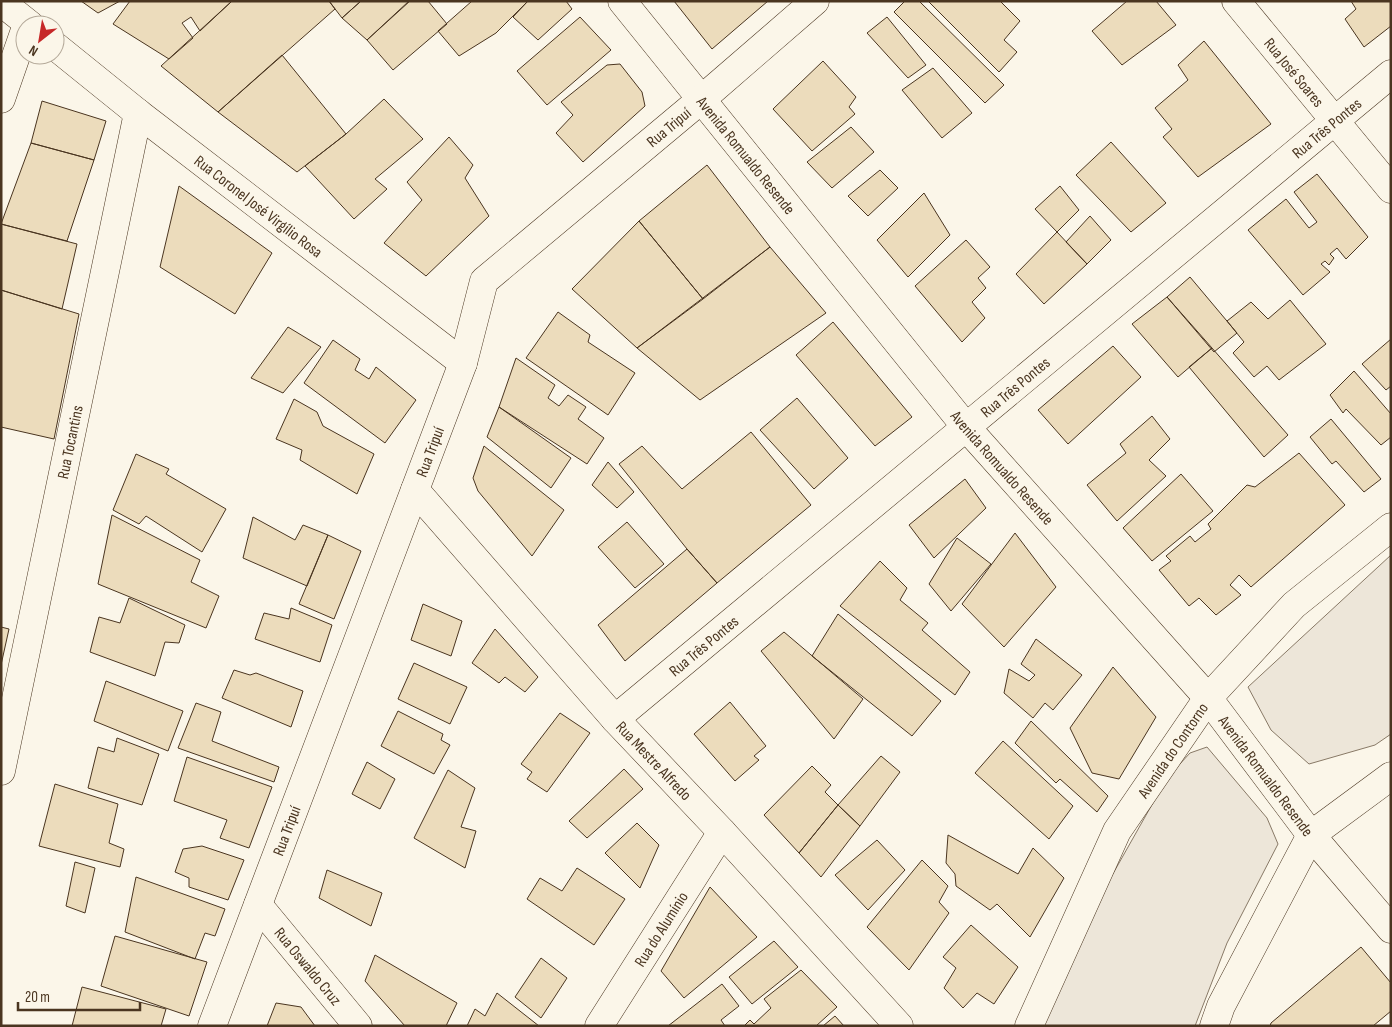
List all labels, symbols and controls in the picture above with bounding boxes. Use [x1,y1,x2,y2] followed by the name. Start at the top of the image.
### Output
[15,15,65,65] north arrow
[1259,35,1327,111] street label: Rua José Soares
[26,42,41,60] text: N
[691,92,799,219] street label: Avenida Romualdo Resende
[1289,94,1366,163] street label: Rua Três Pontes
[643,104,696,152] street label: Rua Tripuí
[190,152,326,262] street label: Rua Coronel José Virgílio Rosa
[977,353,1055,422] street label: Rua Três Pontes
[54,404,88,481] street label: Rua Tocantins
[945,407,1057,529] street label: Avenida Romualdo Resende
[413,425,449,480] street label: Rua Tripuí
[666,612,743,681] street label: Rua Três Pontes
[1134,700,1213,803] street label: Avenida do Contorno
[1213,712,1317,841] street label: Avenida Romualdo Resende
[611,718,695,805] street label: Rua Mestre Alfredo
[269,803,306,859] street label: Rua Tripuí
[631,889,693,971] street label: Rua do Alumínio
[270,924,345,1010] street label: Rua Oswaldo Cruz
[18,980,140,1012] scale bar
[25,988,50,1007] text: 20 m

